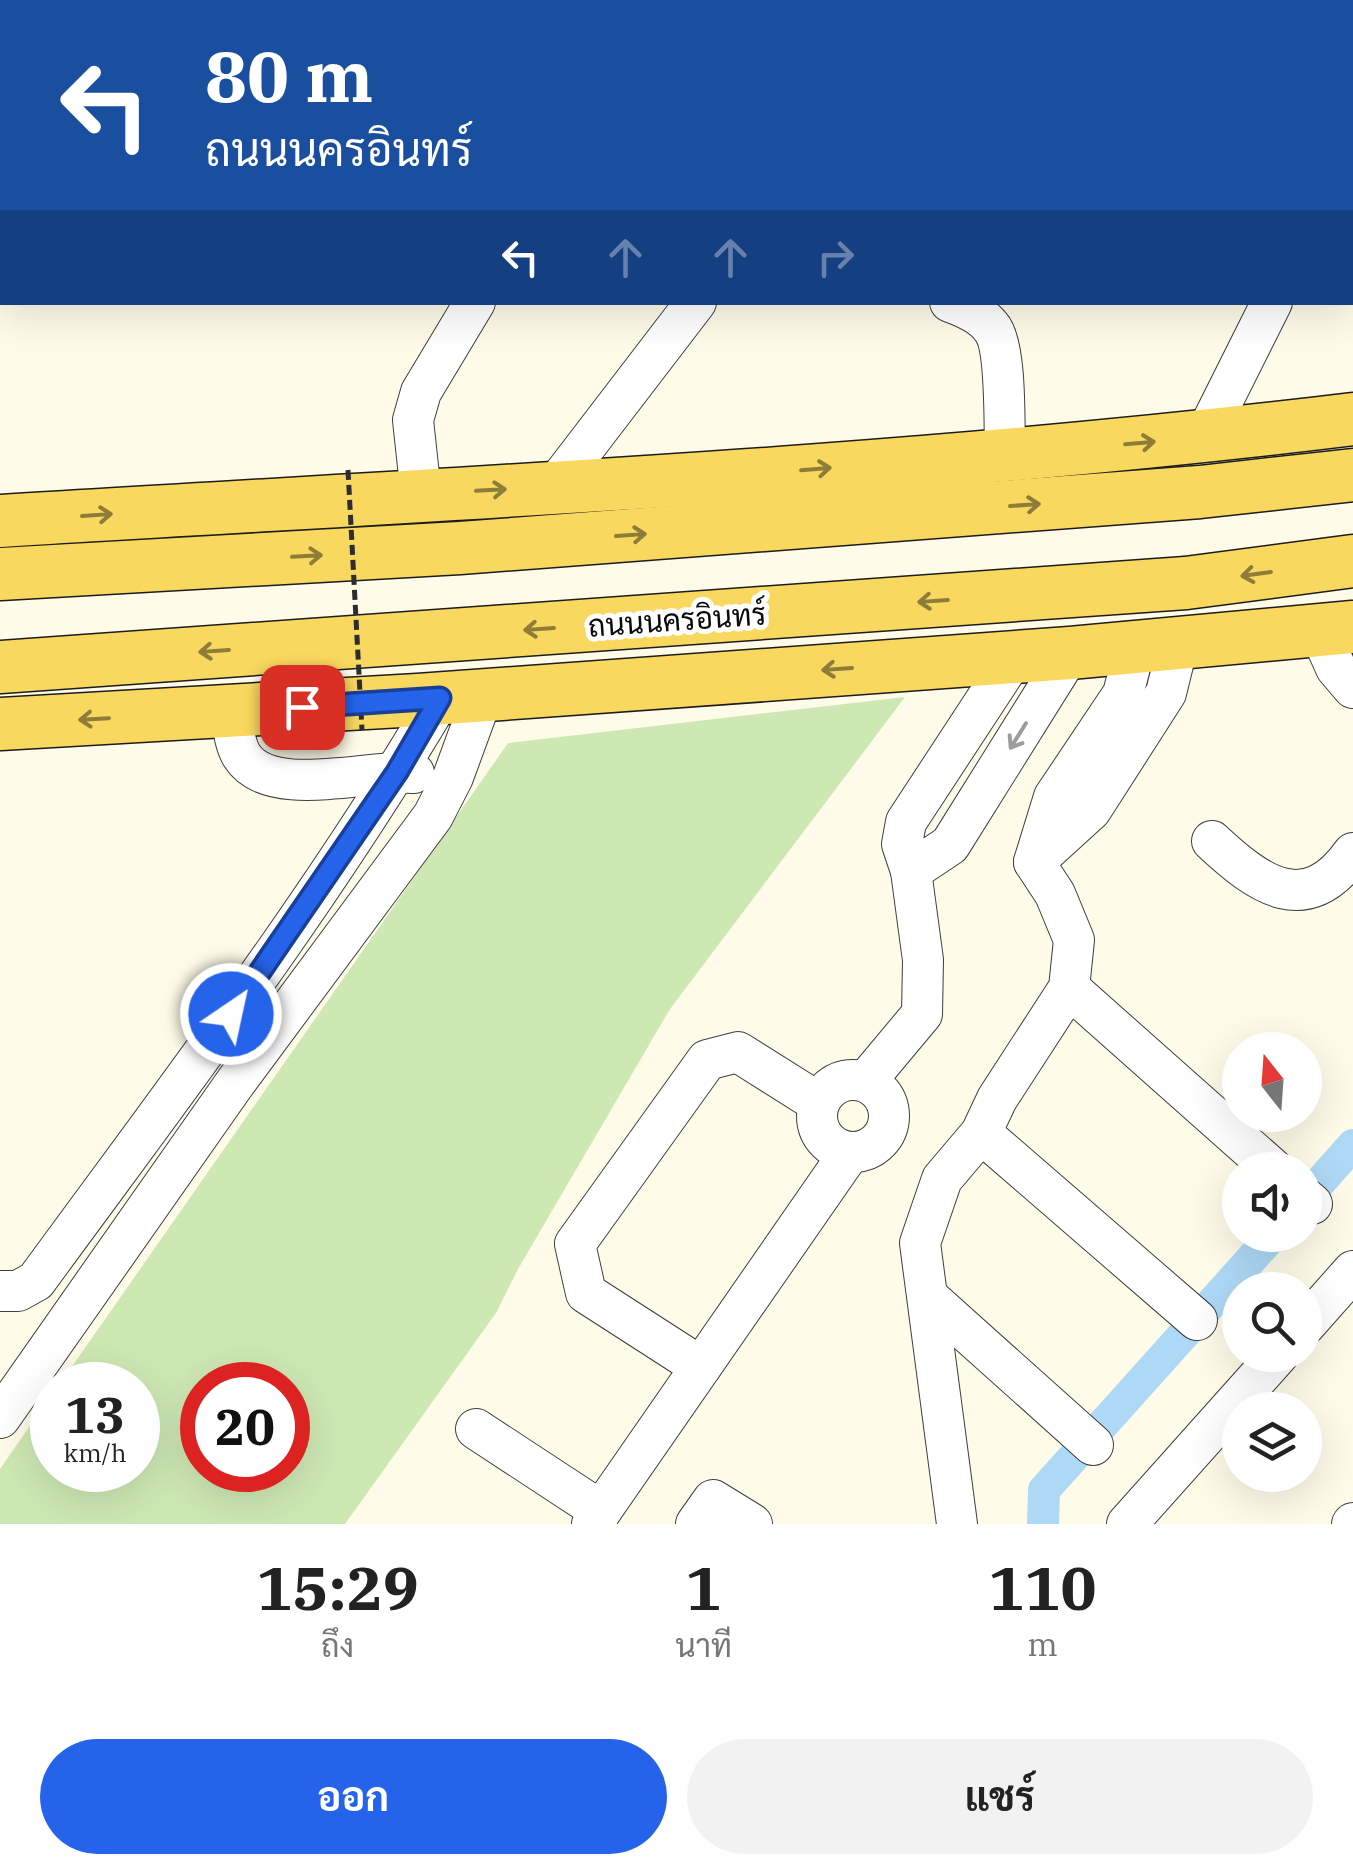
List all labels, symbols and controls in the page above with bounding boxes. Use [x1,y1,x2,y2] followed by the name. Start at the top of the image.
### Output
[205,30,373,121] text: 80 m
[40,40,170,170] icon: left
[205,120,472,178] text: ถนนนครอินทร์
[493,230,548,285] icon: left
[598,230,653,285] icon: ahead
[703,230,758,285] icon: ahead
[808,230,863,285] icon: right
[1123,433,1155,452] one-way arrow
[799,459,831,478] one-way arrow
[475,480,507,499] one-way arrow
[1009,495,1041,514] one-way arrow
[81,505,113,524] one-way arrow
[615,525,647,544] one-way arrow
[290,546,322,565] one-way arrow
[1241,565,1273,583] one-way arrow
[917,592,949,611] one-way arrow
[587,593,767,645] street label: ถนนนครอินทร์
[523,619,555,638] one-way arrow
[199,642,231,661] one-way arrow
[822,660,854,679] one-way arrow
[260,665,345,750] pin
[275,680,330,735] icon: arrive
[78,710,110,729] one-way arrow
[1008,721,1029,750] one-way arrow
[179,962,283,1066] position arrow
[1222,1032,1322,1132] north arrow
[1222,1032,1322,1492] map controls
[1222,1152,1322,1252] button: sound
[1222,1272,1322,1372] button: search
[180,1362,310,1492] speed limit sign: 20
[65,1382,125,1447] text: 13
[1222,1392,1322,1492] button: layers
[63,1436,127,1469] text: km/h
[256,1548,419,1627] text: 15:29
[686,1548,722,1627] text: 1
[989,1548,1097,1627] text: 110
[1027,1623,1058,1665] text: m
[321,1624,354,1666] text: ถึง
[675,1624,732,1666] text: นาที
[40,1739,667,1854] button: ออก
[687,1739,1313,1854] button: แชร์

